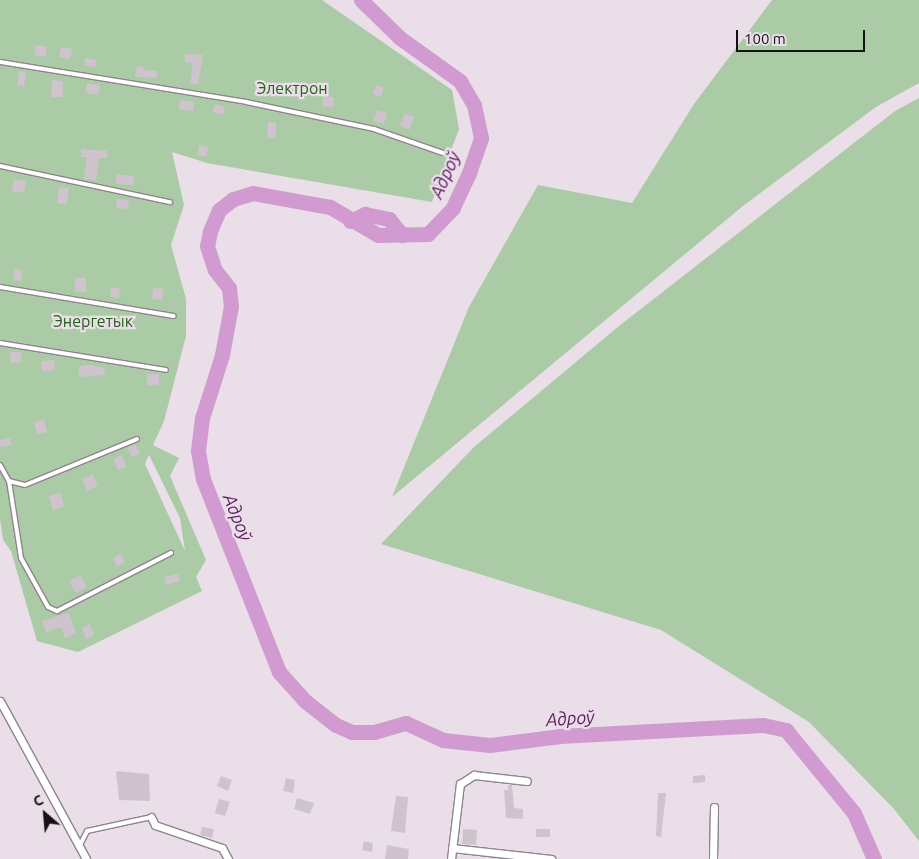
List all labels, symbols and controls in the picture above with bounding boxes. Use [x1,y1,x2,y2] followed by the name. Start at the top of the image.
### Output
[739,20,868,52] scale bar
[744,30,786,47] text: 100 m
[256,78,328,98] park label: Электрон
[425,148,465,202] water label: Адроў
[53,311,133,331] park label: Энергетык
[219,490,257,544] water label: Адроў
[545,706,595,730] water label: Адроў
[20,789,70,839] north arrow
[31,791,46,810] text: С

